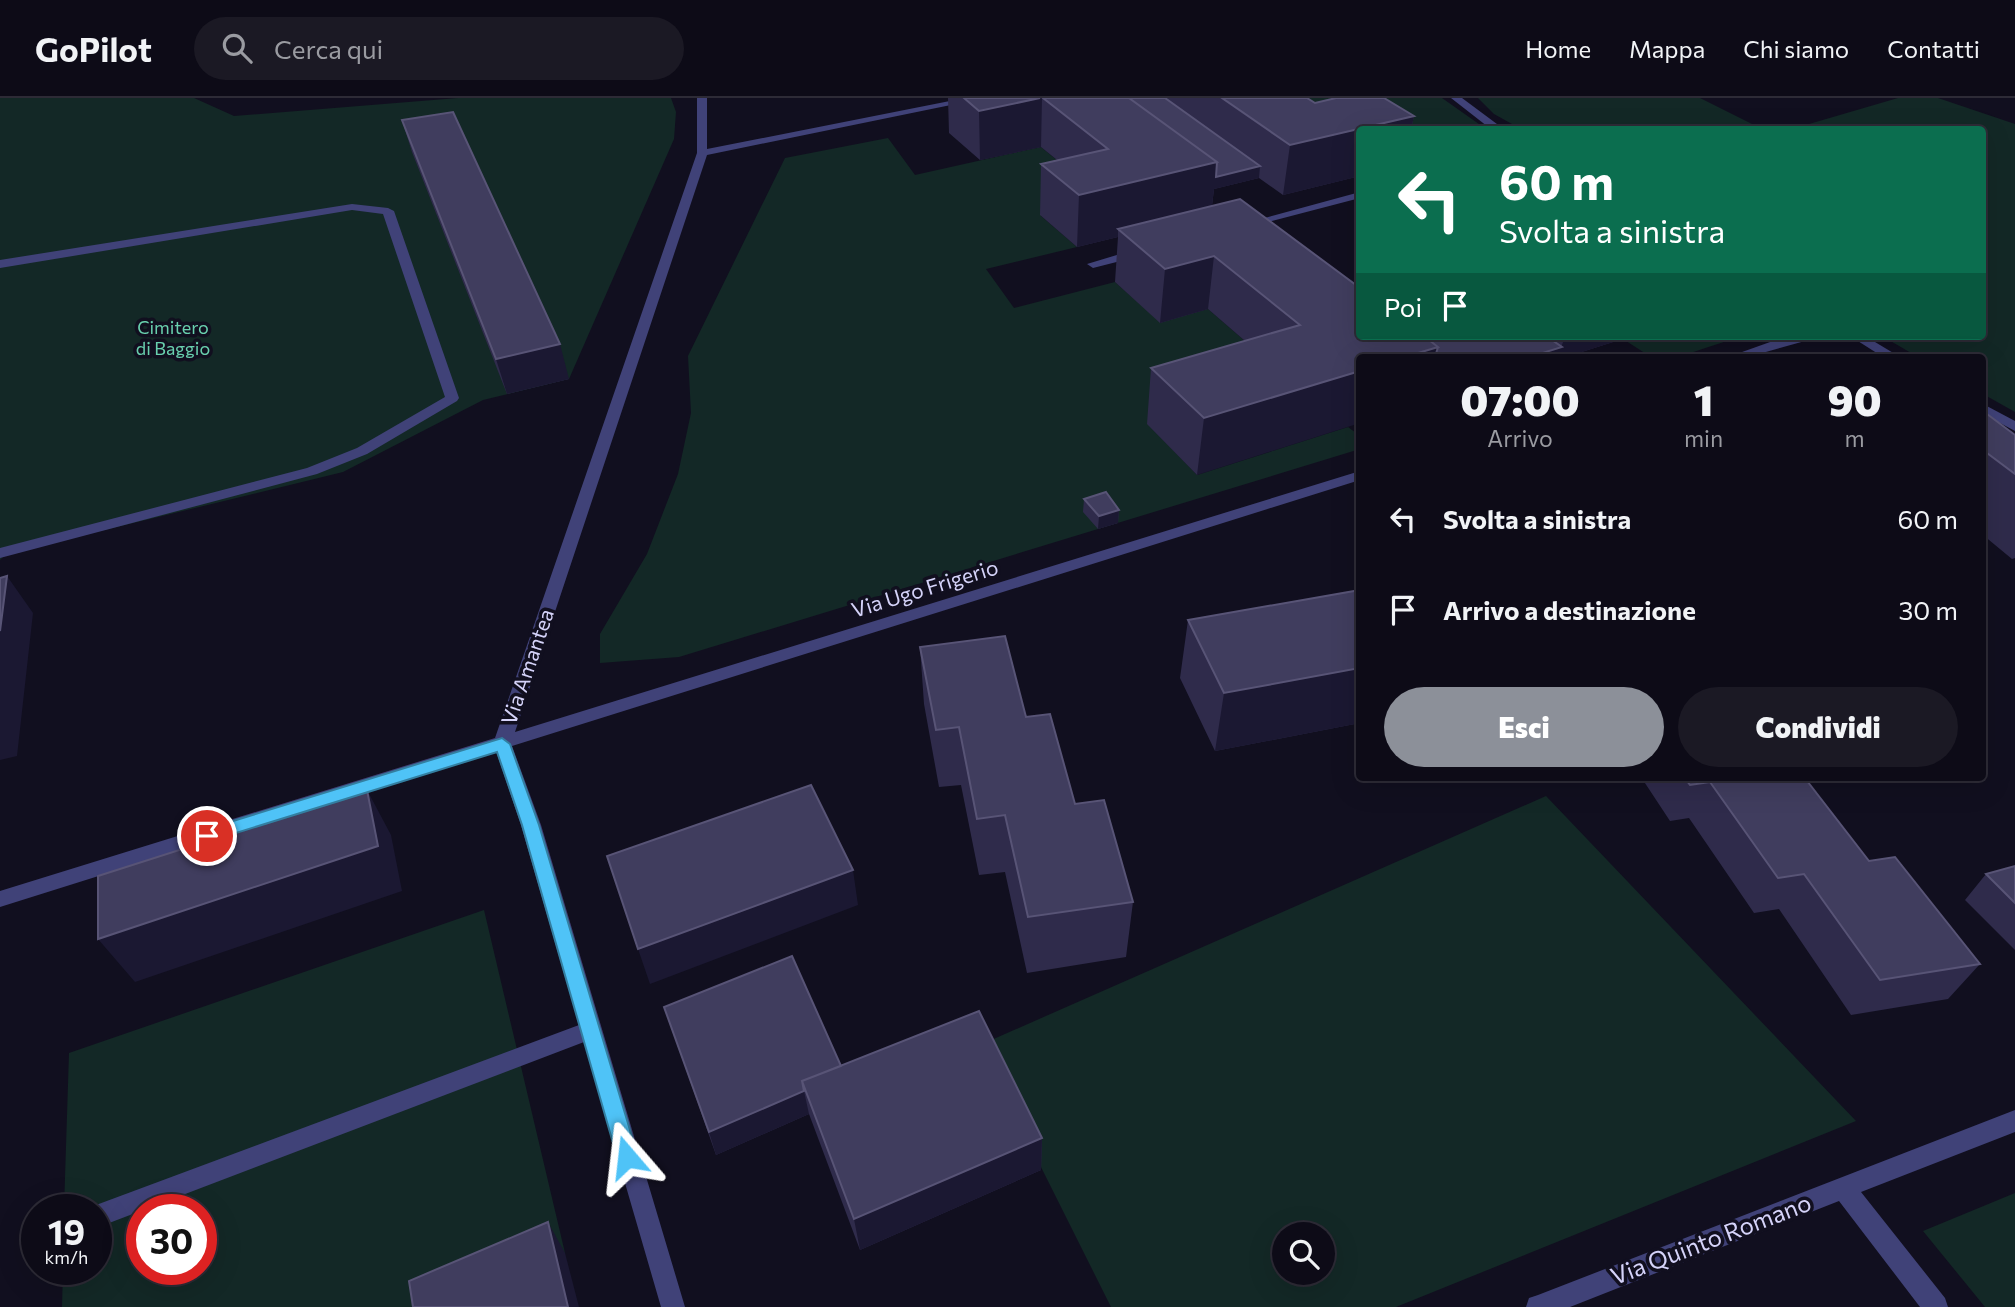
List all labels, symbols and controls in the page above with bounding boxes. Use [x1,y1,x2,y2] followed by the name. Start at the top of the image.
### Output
[194,17,684,80] search box
[35,28,152,69] text: GoPilot
[218,29,256,67] icon: search
[274,33,383,64] text: Cerca qui
[1525,34,1591,63] text: Home
[1629,34,1705,63] text: Mappa
[1743,34,1849,63] text: Chi siamo
[1887,34,1980,63] text: Contatti
[1499,150,1614,210] text: 60 m
[1384,154,1475,245] icon: left
[1499,210,1725,250] text: Svolta a sinistra
[1436,287,1474,325] icon: arrive
[1384,291,1422,322] text: Poi
[136,316,210,359] park label: Cimitero di Baggio
[1460,373,1580,425] text: 07:00
[1694,373,1713,425] text: 1
[1827,373,1882,425] text: 90
[1487,424,1553,452] text: Arrivo
[1684,424,1723,452] text: min
[1845,424,1865,452] text: m
[1384,500,1422,538] icon: left
[1443,503,1631,534] text: Svolta a sinistra
[1898,503,1958,534] text: 60 m
[848,553,1001,622] street label: Via Ugo Frigerio
[1384,591,1422,629] icon: arrive
[1443,594,1696,625] text: Arrivo a destinazione
[1899,594,1958,625] text: 30 m
[495,605,558,728] street label: Via Amantea
[1384,687,1664,767] button: Esci
[1678,687,1958,767] button: Condividi
[177,806,237,866] pin
[188,817,226,855] icon: arrive
[590,1120,664,1194] position arrow
[1606,1187,1815,1290] street label: Via Quinto Romano
[126,1194,217,1285] speed limit sign: 30
[48,1209,85,1252] text: 19
[1272,1222,1335,1285] map controls
[1272,1222,1335,1285] button: search
[45,1246,88,1268] text: km/h

